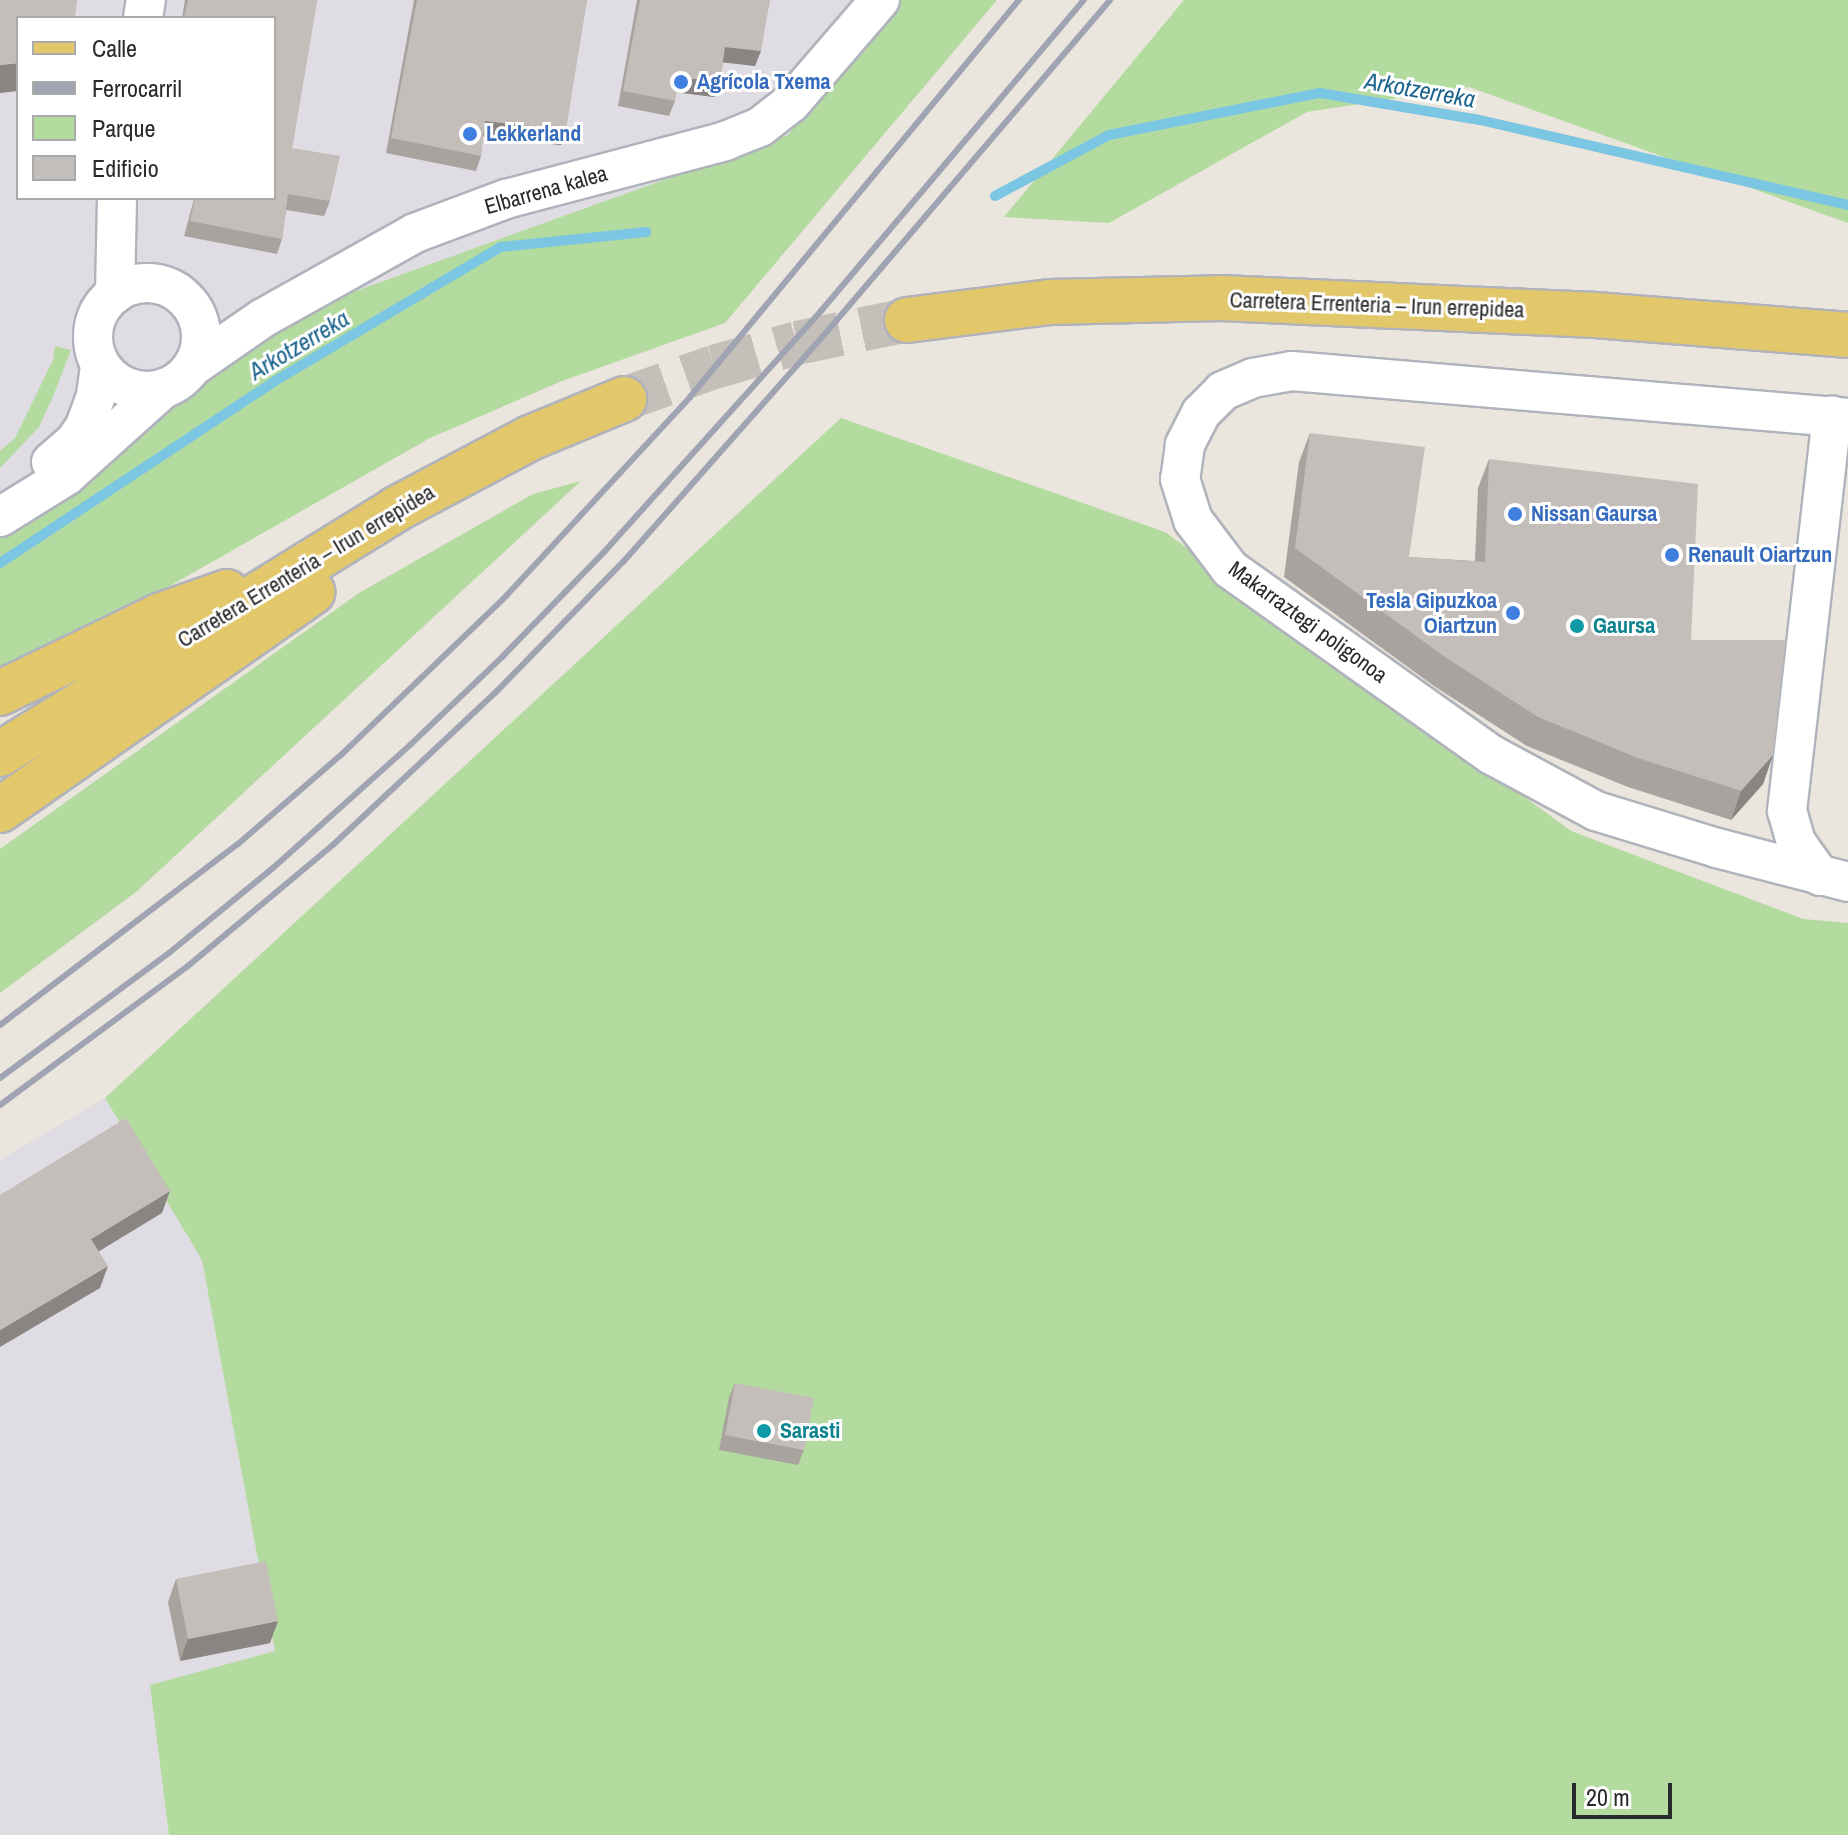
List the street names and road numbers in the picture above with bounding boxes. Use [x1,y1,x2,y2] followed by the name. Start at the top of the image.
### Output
[482,160,610,220] street label: Elbarrena kalea
[1229,287,1525,323] street label: Carretera Errenteria – Irun errepidea
[173,479,439,653] street label: Carretera Errenteria – Irun errepidea
[1224,556,1392,688] street label: Makarraztegi poligonoa

